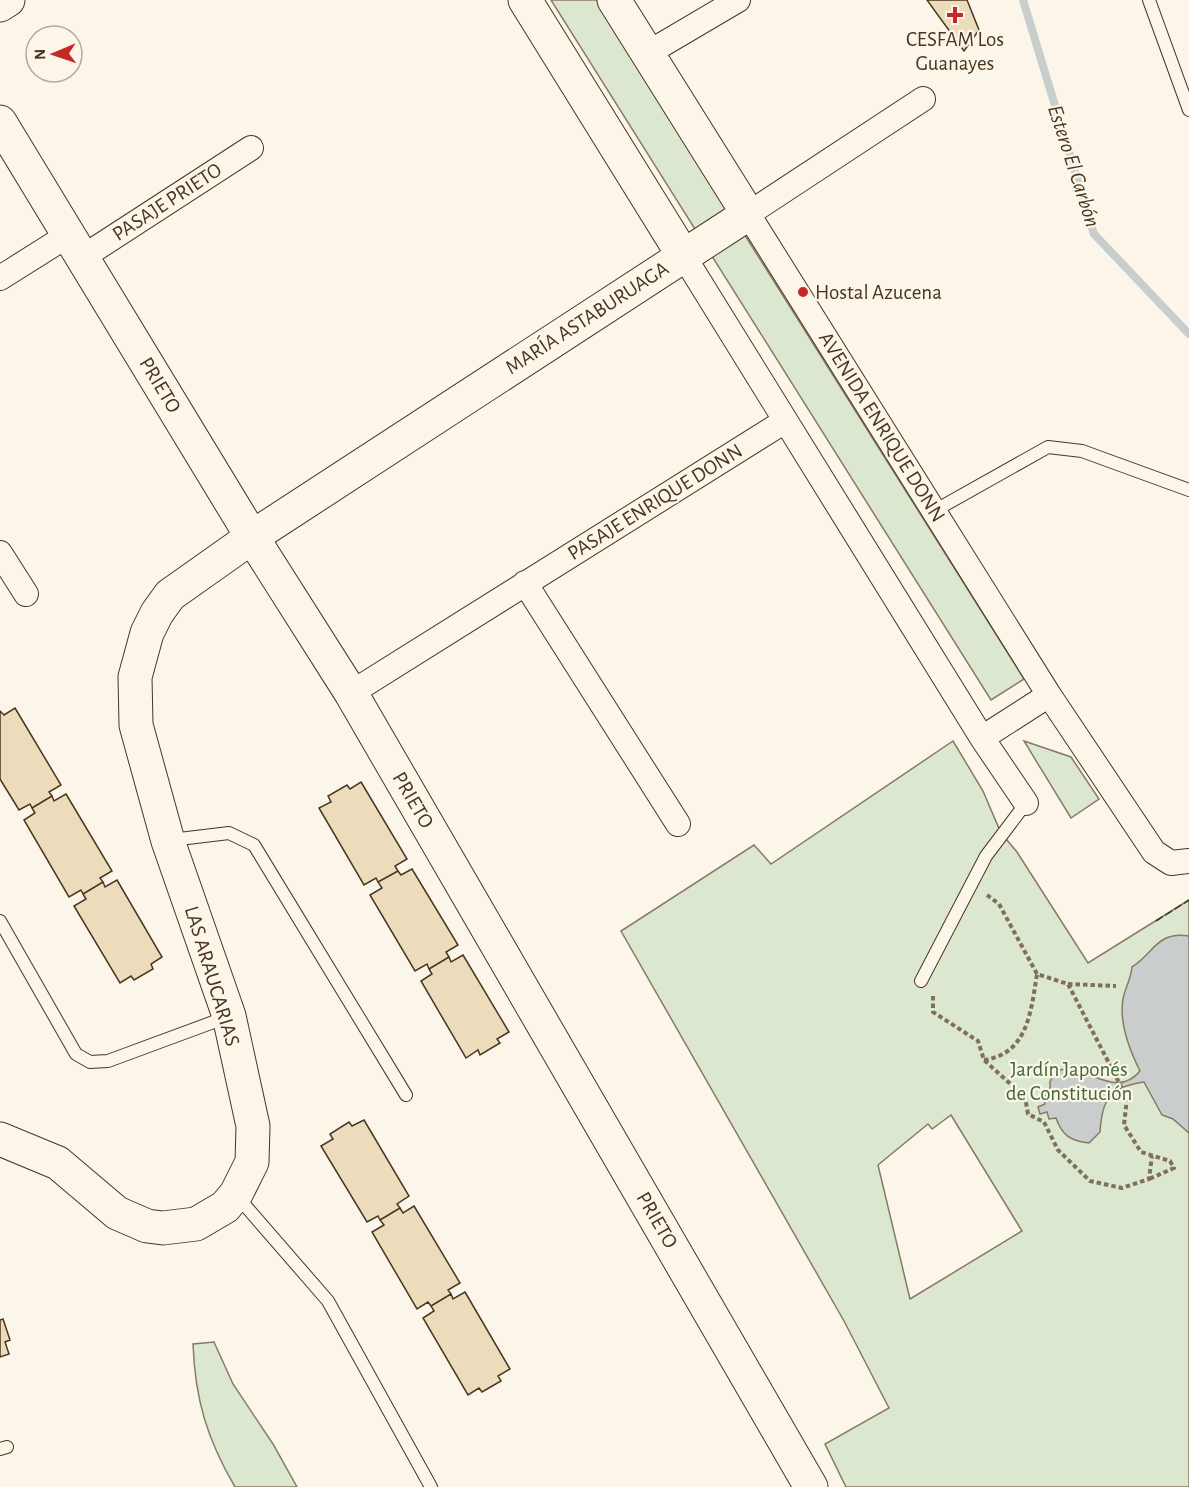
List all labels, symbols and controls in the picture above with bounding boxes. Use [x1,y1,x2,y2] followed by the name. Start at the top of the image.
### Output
[946,6,964,24] marker: CESFAM Los Guanayes
[24,24,84,84] north arrow
[906,29,1004,74] place label: CESFAM Los Guanayes
[32,49,48,60] text: N
[1044,102,1104,230] water label: Estero El Carbón
[109,159,225,245] street label: PASAJE PRIETO
[501,256,672,378] street label: MARÍA ASTABURUAGA
[815,282,942,303] place label: Hostal Azucena
[796,285,810,299] marker: Hostal Azucena
[815,328,949,526] street label: AVENIDA ENRIQUE DONN
[135,353,185,417] street label: PRIETO
[564,440,746,564] street label: PASAJE ENRIQUE DONN
[389,768,437,832] street label: PRIETO
[181,903,243,1049] street label: LAS ARAUCARIAS
[1006,1059,1132,1104] park label: Jardín Japonés de Constitución
[633,1188,681,1252] street label: PRIETO

